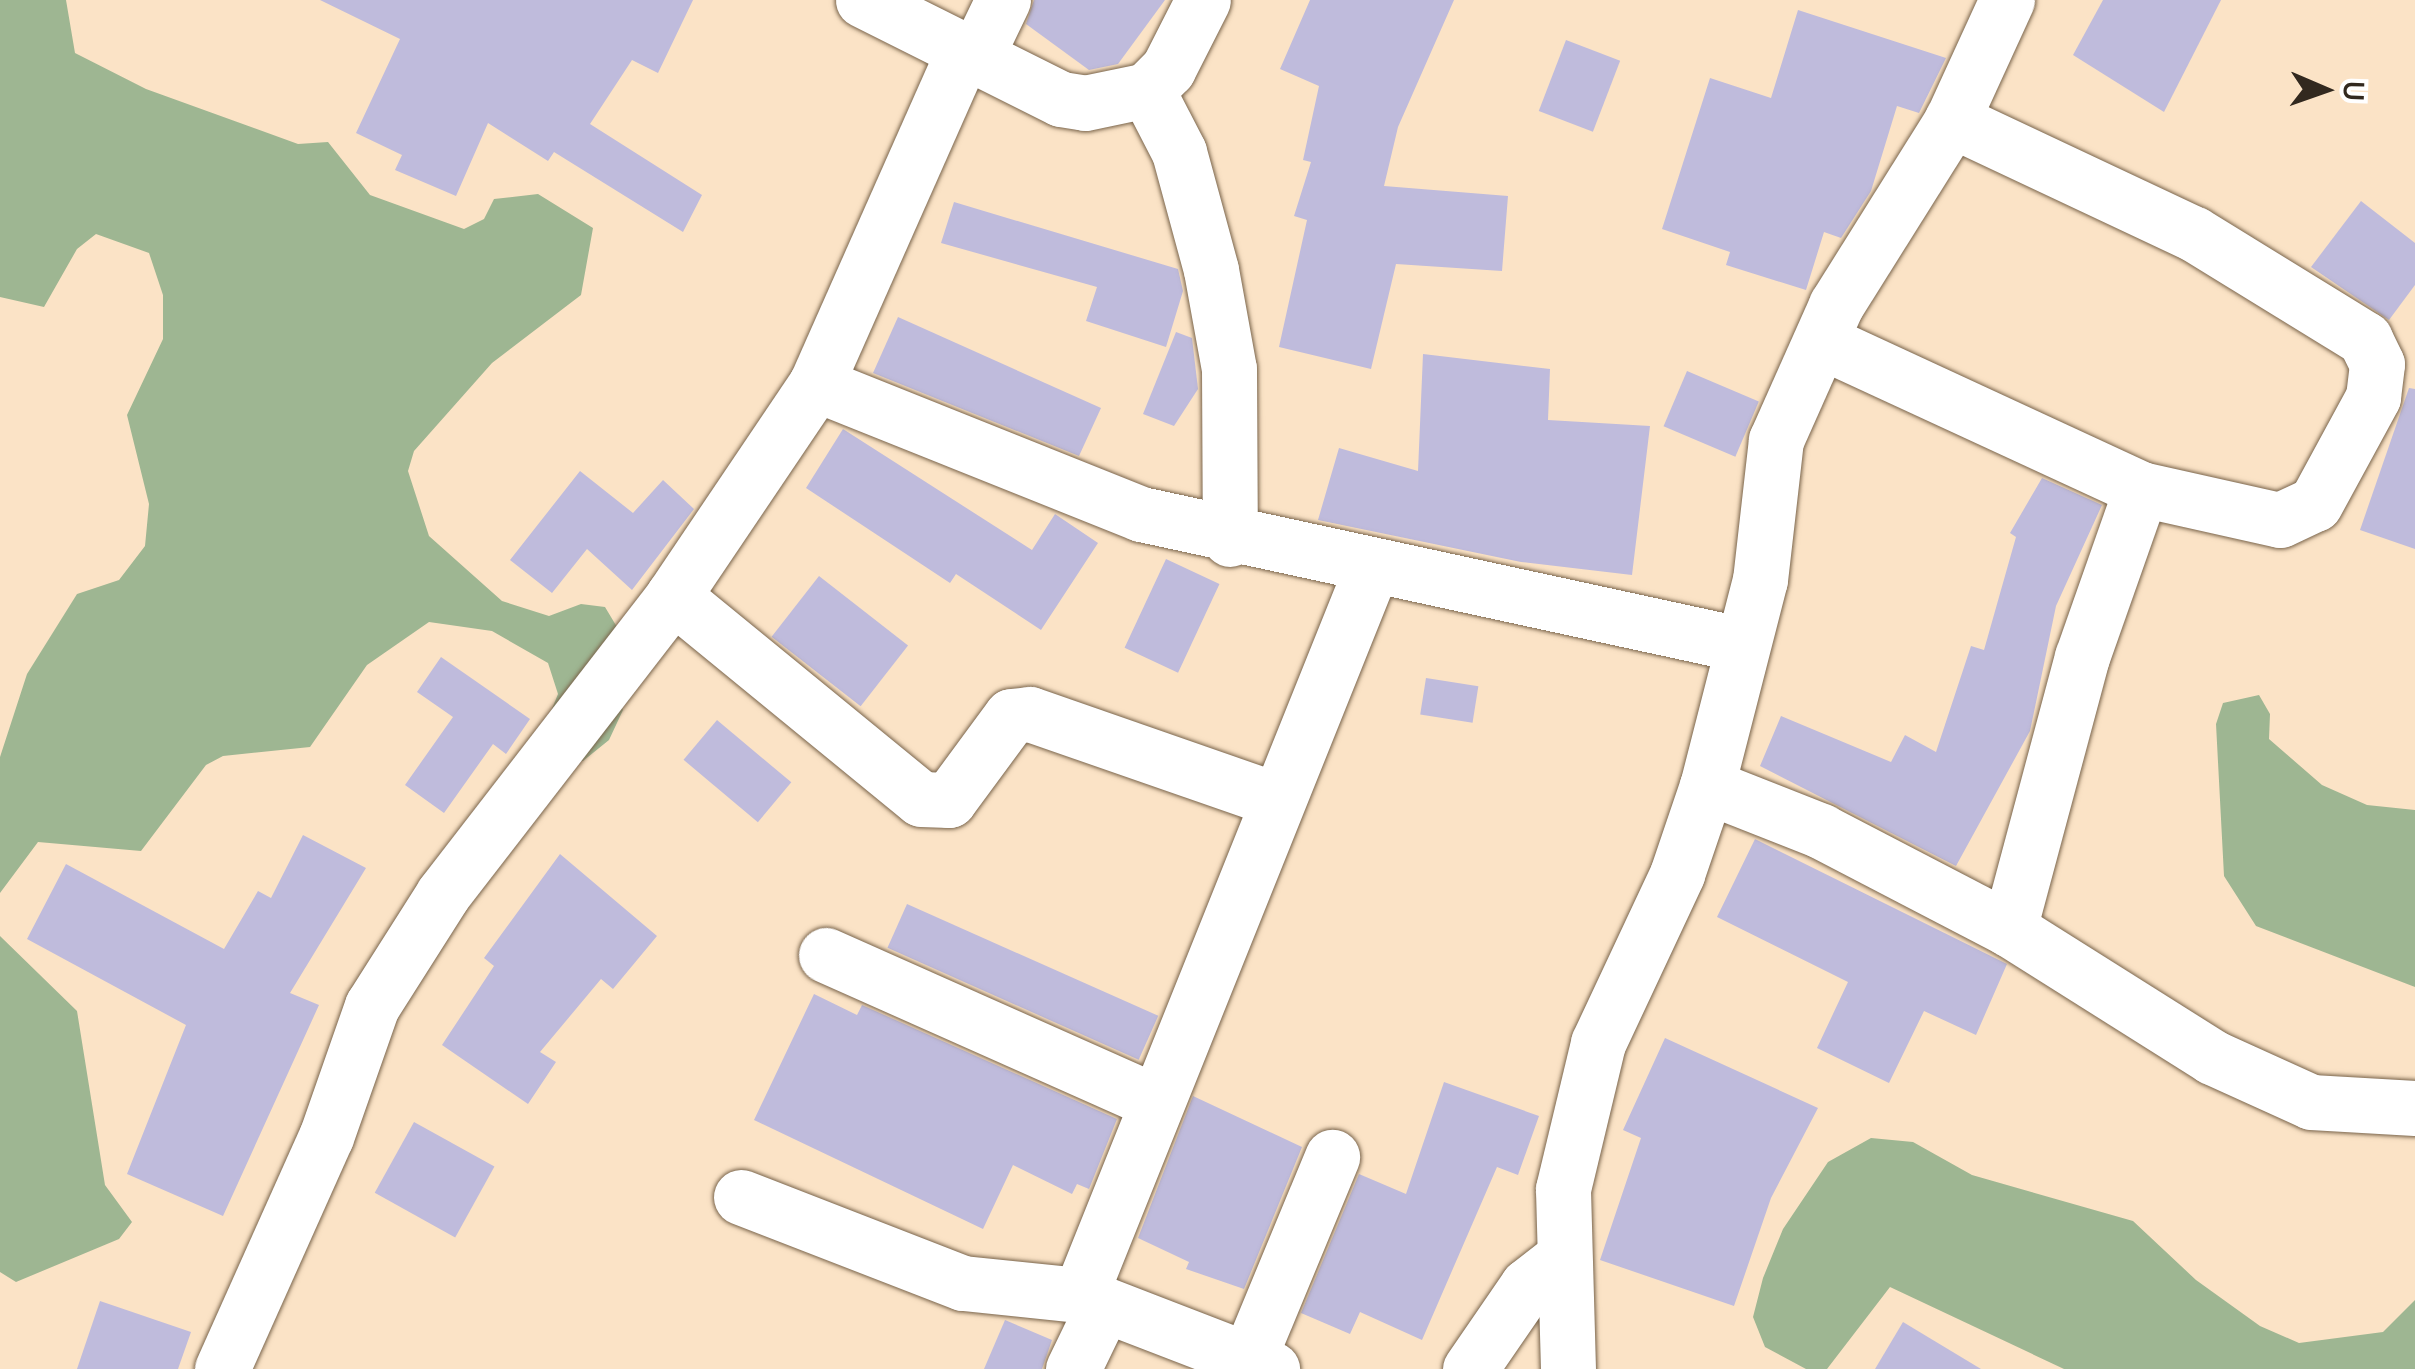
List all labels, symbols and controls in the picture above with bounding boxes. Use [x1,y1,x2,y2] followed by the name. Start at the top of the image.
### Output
[2275,40,2375,140] north arrow
[2336,80,2374,102] text: U

